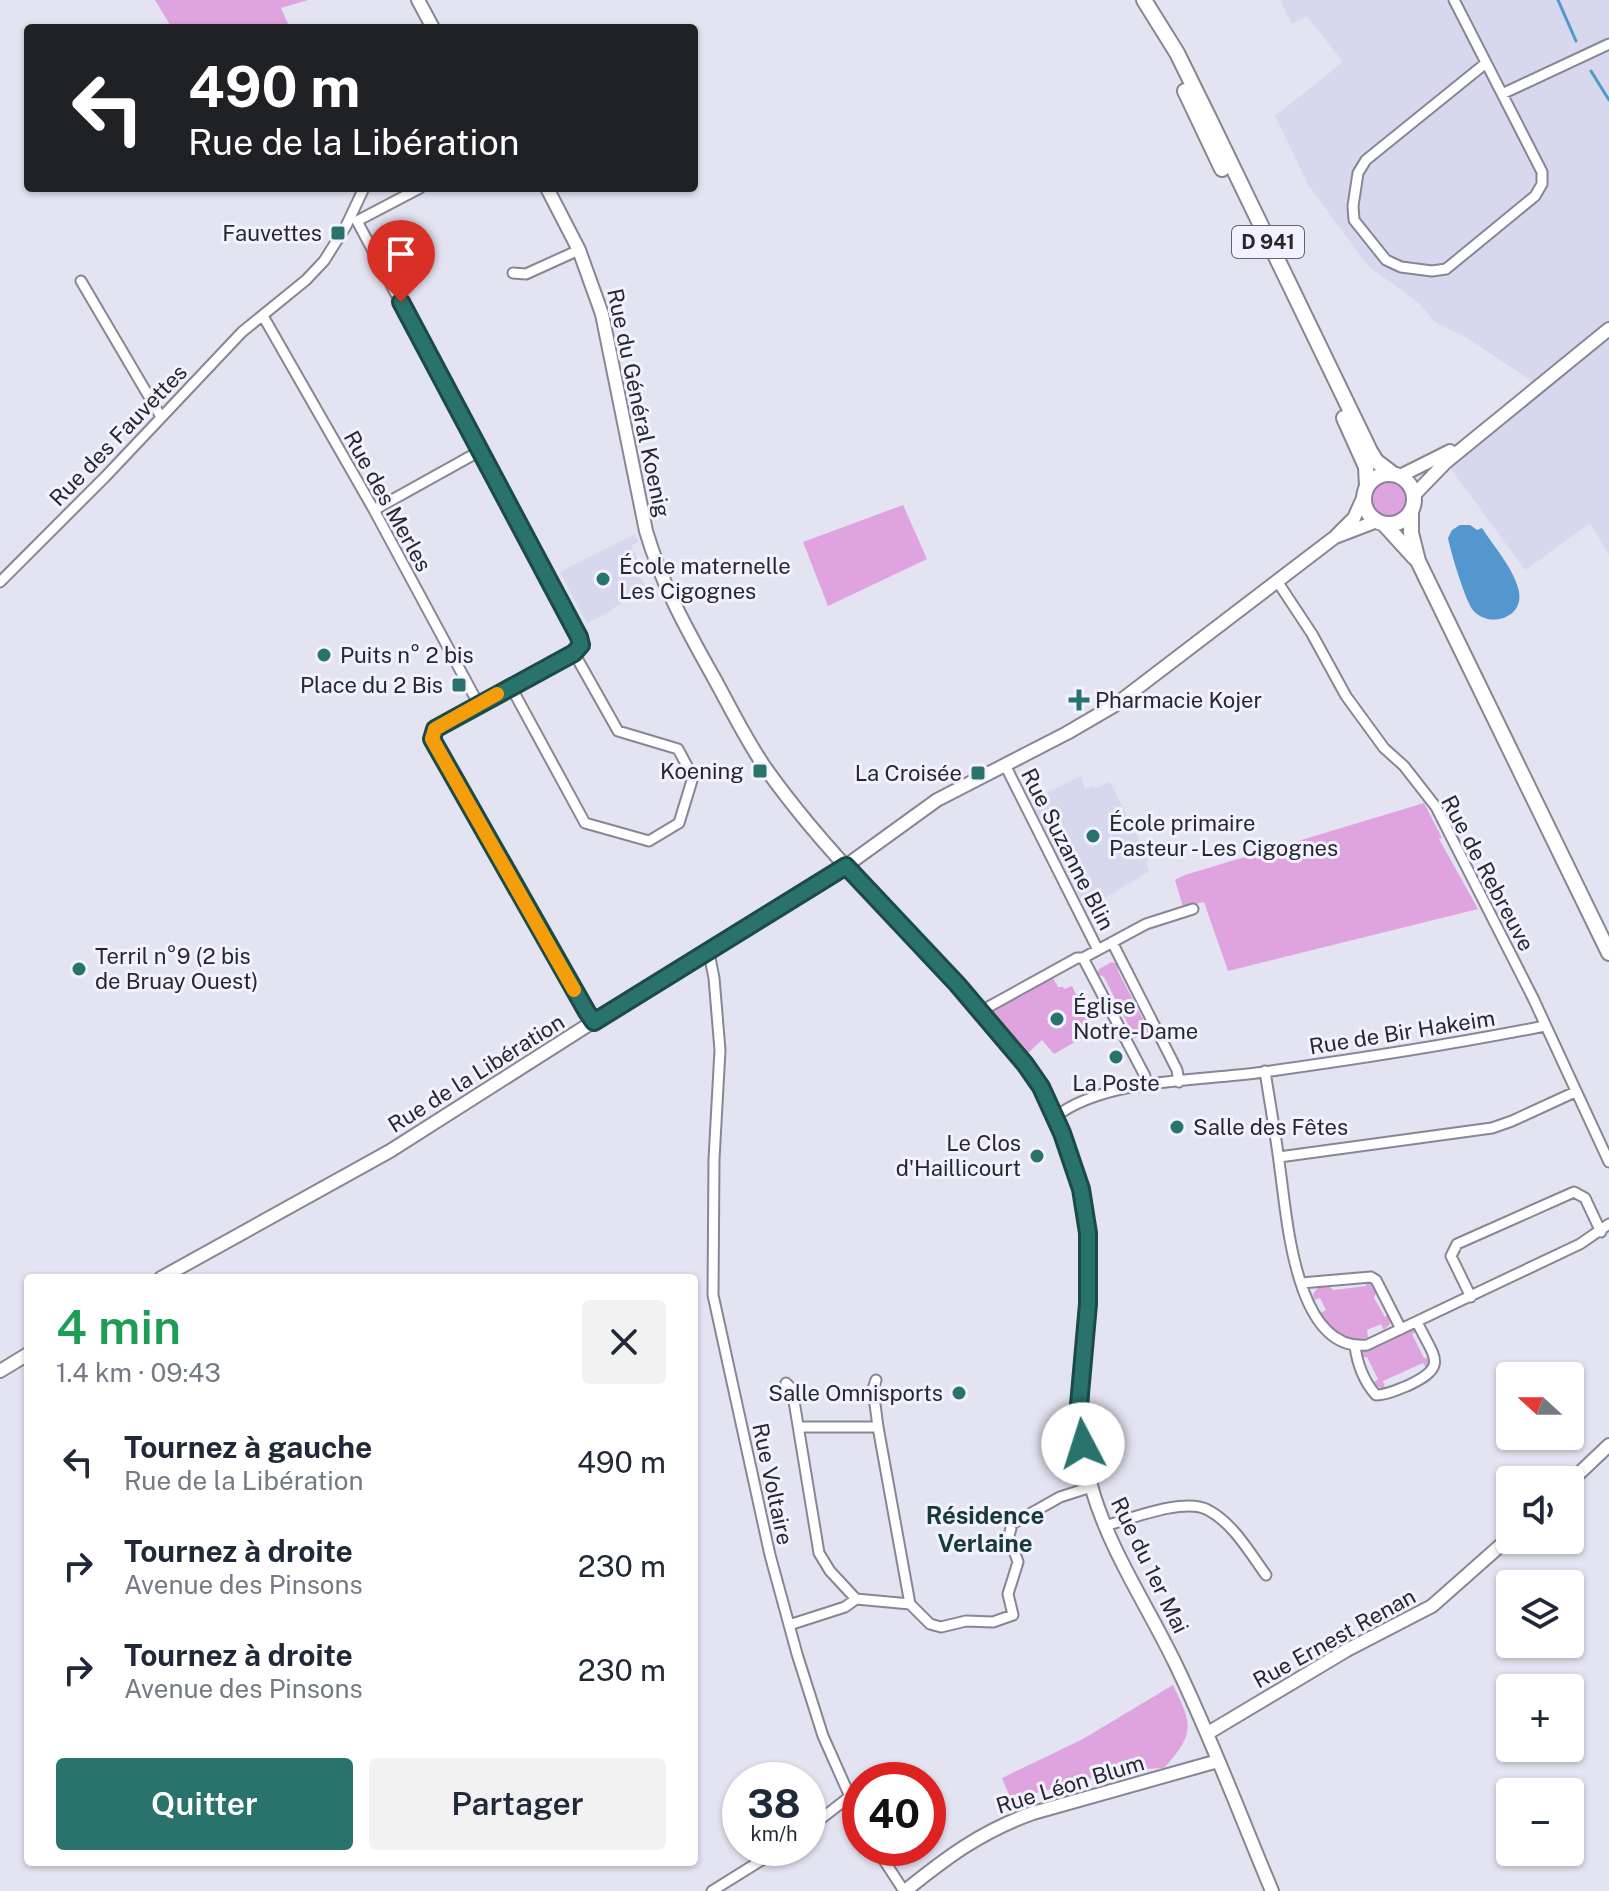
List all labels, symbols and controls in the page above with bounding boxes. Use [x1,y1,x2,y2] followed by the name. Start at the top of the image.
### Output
[188,54,360,120] text: 490 m
[56,56,160,160] icon: left
[188,121,520,163] text: Rue de la Libération
[222,220,322,246] place label: Fauvettes
[367,220,435,302] pin
[329,224,347,242] marker: Fauvettes
[1232,226,1304,258] road number: D 941
[379,232,423,276] icon: arrive
[602,286,676,520] street label: Rue du Général Koenig
[44,359,192,511] street label: Rue des Fauvettes
[339,426,437,576] street label: Rue des Merles
[619,553,791,604] place label: École maternelle Les Cigognes
[594,570,612,588] marker: École maternelle Les Cigognes
[340,642,474,668] place label: Puits n° 2 bis
[315,646,333,664] marker: Puits n° 2 bis
[300,672,443,698] place label: Place du 2 Bis
[450,676,468,694] marker: Place du 2 Bis
[1095,687,1262,713] place label: Pharmacie Kojer
[1070,691,1088,709] marker: Pharmacie Kojer
[660,758,744,784] place label: Koening
[855,760,962,786] place label: La Croisée
[751,762,769,780] marker: Koening
[969,764,987,782] marker: La Croisée
[1016,764,1120,934] street label: Rue Suzanne Blin
[1436,791,1540,955] street label: Rue de Rebreuve
[1109,810,1338,861] place label: École primaire Pasteur - Les Cigognes
[1084,827,1102,845] marker: École primaire Pasteur - Les Cigognes
[95,943,258,994] place label: Terril n°9 (2 bis de Bruay Ouest)
[70,960,88,978] marker: Terril n°9 (2 bis de Bruay Ouest)
[1073,993,1198,1044] place label: Église Notre-Dame
[1307,1004,1497,1060] street label: Rue de Bir Hakeim
[383,1008,569,1138] street label: Rue de la Libération
[1048,1010,1066,1028] marker: Église Notre-Dame
[1107,1048,1125,1066] marker: La Poste
[1072,1070,1160,1096] place label: La Poste
[1193,1114,1348,1140] place label: Salle des Fêtes
[1168,1118,1186,1136] marker: Salle des Fêtes
[896,1130,1021,1181] place label: Le Clos d'Haillicourt
[1028,1147,1046,1165] marker: Le Clos d'Haillicourt
[56,1298,181,1355] text: 4 min
[582,1300,666,1384] button: close
[56,1357,221,1388] text: 1.4 km · 09:43
[1496,1362,1584,1450] north arrow
[1496,1362,1584,1866] map controls
[768,1380,943,1406] place label: Salle Omnisports
[950,1384,968,1402] marker: Salle Omnisports
[1041,1402,1125,1486] position arrow
[747,1421,799,1547] street label: Rue Voltaire
[124,1429,372,1465] text: Tournez à gauche
[56,1440,100,1484] icon: left
[577,1444,666,1480] text: 490 m
[124,1465,363,1496] text: Rue de la Libération
[1496,1466,1584,1554] button: sound
[1106,1493,1194,1637] street label: Rue du 1er Mai
[926,1501,1044,1557] district label: Résidence Verlaine
[124,1533,353,1569] text: Tournez à droite
[56,1544,100,1588] icon: right
[578,1548,666,1584] text: 230 m
[124,1569,363,1600] text: Avenue des Pinsons
[1496,1570,1584,1658] button: layers
[1248,1583,1420,1693] street label: Rue Ernest Renan
[124,1637,353,1673] text: Tournez à droite
[56,1648,100,1692] icon: right
[578,1652,666,1688] text: 230 m
[124,1673,363,1704] text: Avenue des Pinsons
[1496,1674,1584,1762] button: +
[993,1749,1147,1819] street label: Rue Léon Blum
[56,1758,353,1850] button: Quitter
[369,1758,666,1850] button: Partager
[842,1762,946,1866] speed limit sign: 40
[1496,1778,1584,1866] button: −
[747,1780,801,1827] text: 38
[750,1822,798,1846] text: km/h

